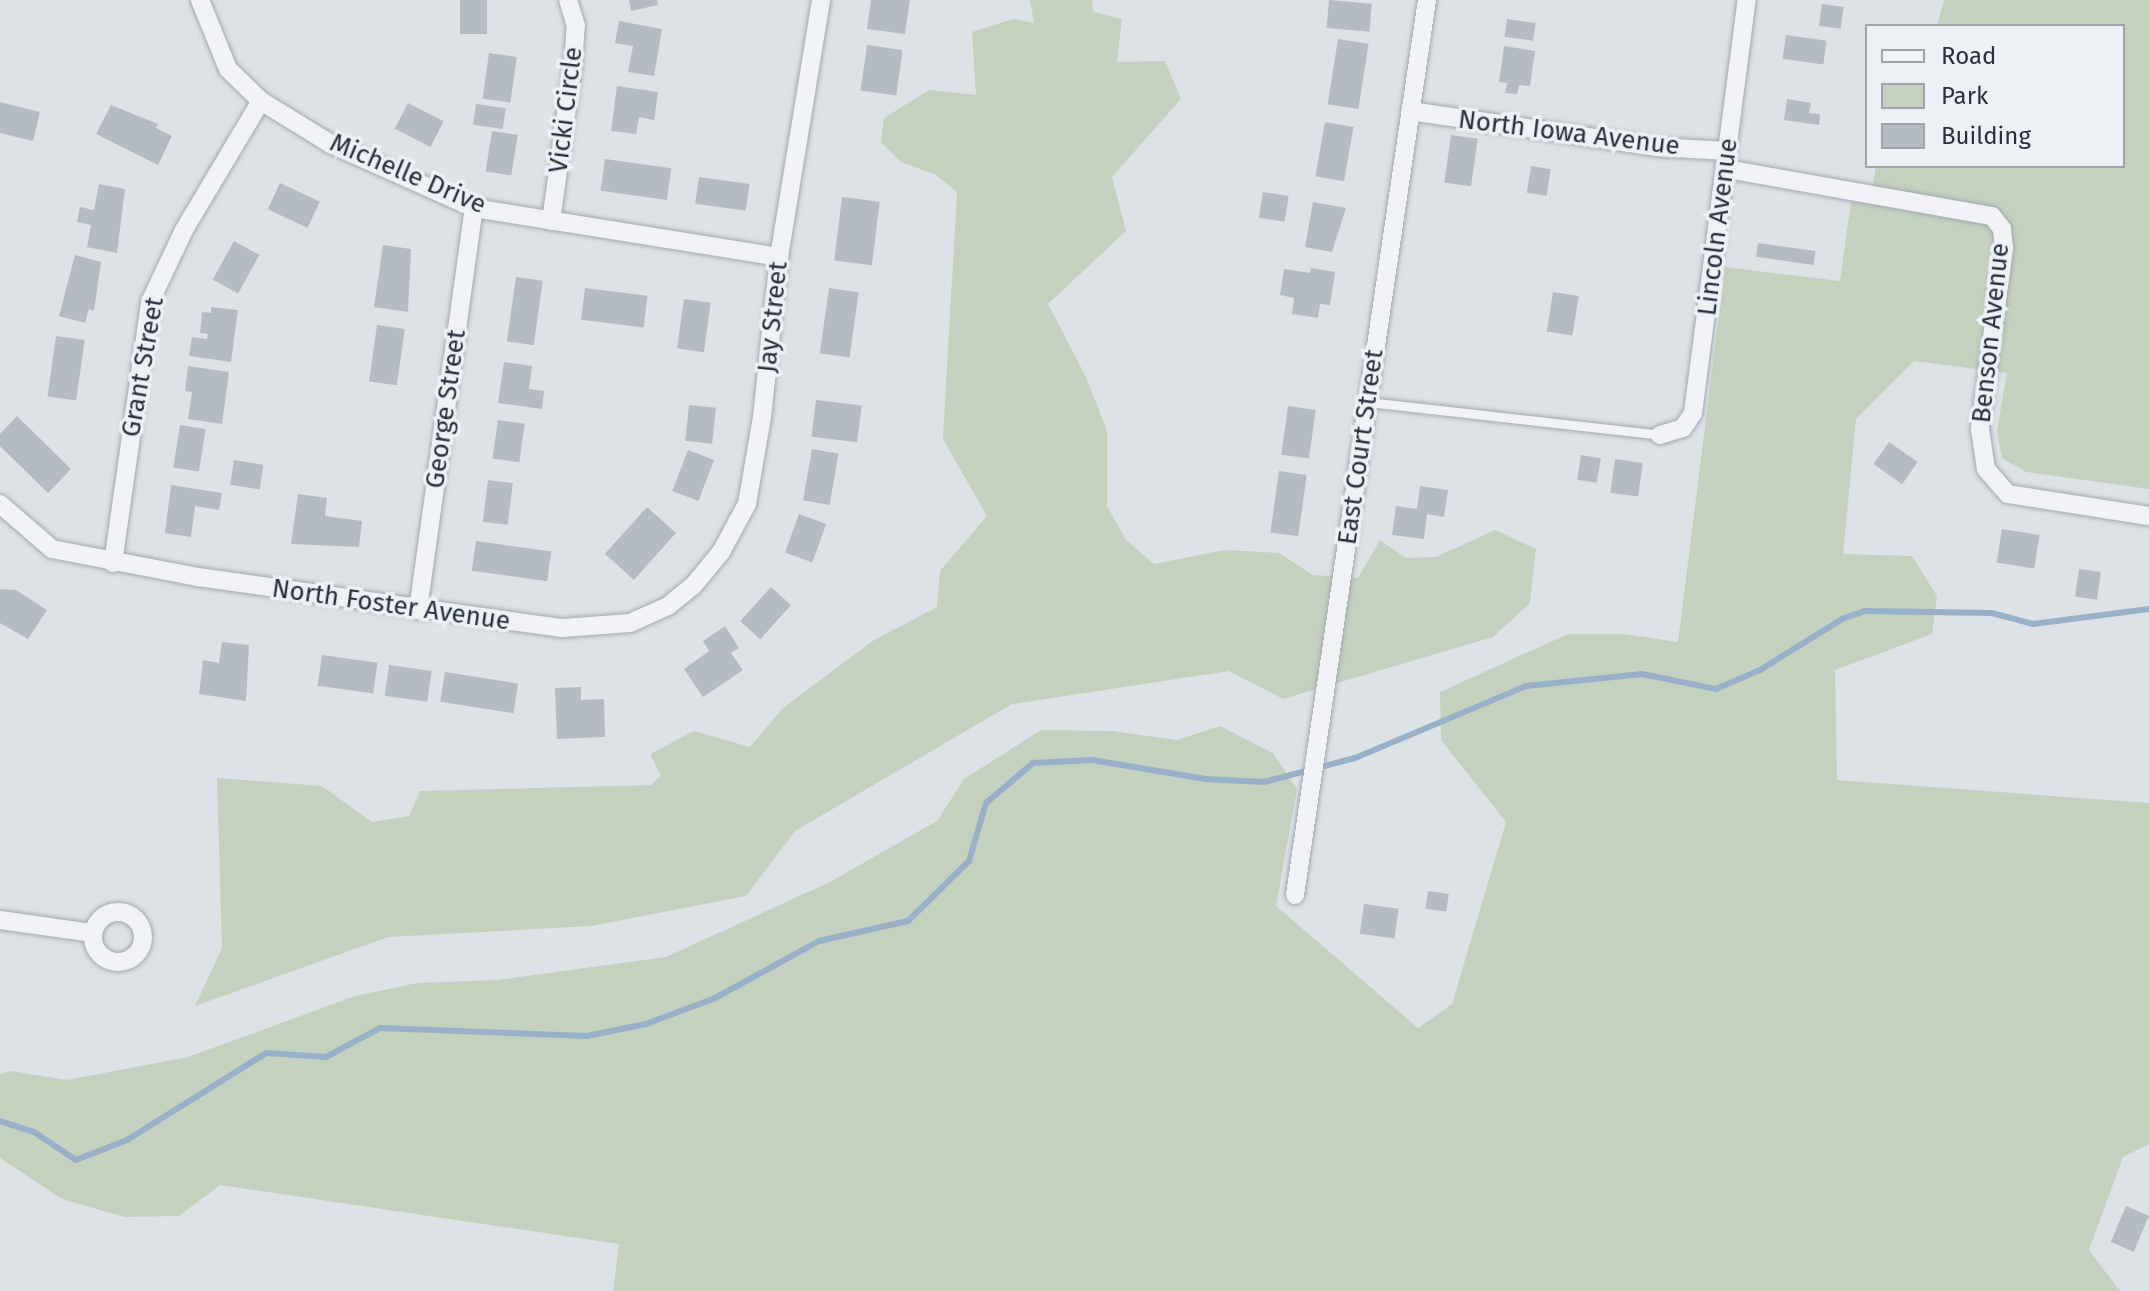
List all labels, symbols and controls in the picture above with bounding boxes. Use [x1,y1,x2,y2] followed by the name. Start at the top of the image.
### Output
[1865,24,2125,168] legend
[1941,42,1996,70] text: Road
[543,45,589,175] street label: Vicki Circle
[1941,82,1988,110] text: Park
[1456,104,1682,162] street label: North Iowa Avenue
[1941,122,2031,150] text: Building
[325,127,491,221] street label: Michelle Drive
[1692,136,1744,318] street label: Lincoln Avenue
[1966,241,2016,425] street label: Benson Avenue
[752,260,794,374] street label: Jay Street
[115,295,171,439] street label: Grant Street
[419,328,473,490] street label: George Street
[1332,347,1390,547] street label: East Court Street
[270,573,512,637] street label: North Foster Avenue

